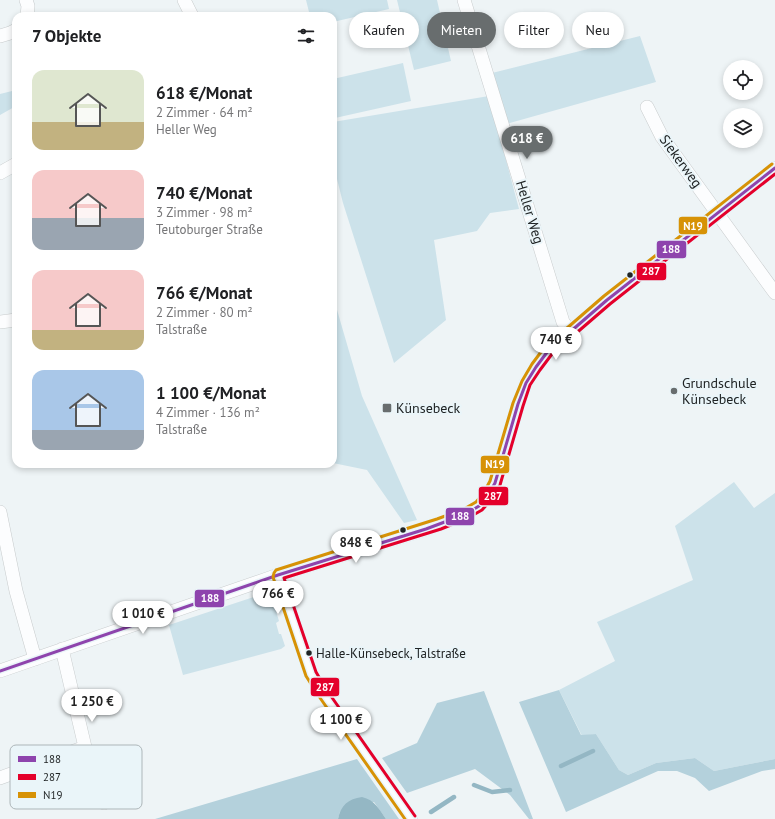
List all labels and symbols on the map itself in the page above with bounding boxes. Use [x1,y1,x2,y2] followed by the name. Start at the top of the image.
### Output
[499,126,555,160] pin: 618 €
[656,131,706,191] street label: Siekerweg
[512,178,548,246] street label: Heller Weg
[678,216,708,235] line badge: N19
[683,219,703,233] text: N19
[656,240,687,259] line badge: 188
[662,242,680,256] text: 188
[636,262,667,281] line badge: 287
[642,264,660,278] text: 287
[625,270,635,280] unlabelled marker
[528,327,584,361] pin: 740 €
[682,374,757,408] place label: Grundschule Künsebeck
[669,386,679,396] marker: Grundschule Künsebeck
[396,399,461,417] place label: Künsebeck
[381,402,393,414] marker: Künsebeck
[480,455,510,474] line badge: N19
[485,457,505,471] text: N19
[478,486,509,506] line badge: 287
[484,489,502,503] text: 287
[445,507,475,526] line badge: 188
[451,509,469,523] text: 188
[398,525,408,535] unlabelled marker
[328,530,384,564] pin: 848 €
[250,581,306,615] pin: 766 €
[194,589,225,608] line badge: 188
[201,591,219,605] text: 188
[106,601,180,635] pin: 1 010 €
[316,645,466,662] place label: Halle-Künsebeck, Talstraße
[304,648,314,658] marker: Halle-Künsebeck, Talstraße
[310,677,340,697] line badge: 287
[316,680,334,694] text: 287
[55,689,129,723] pin: 1 250 €
[304,707,378,741] pin: 1 100 €
[10,745,142,809] legend
[43,752,61,766] text: 188
[43,770,61,784] text: 287
[43,788,62,802] text: N19

